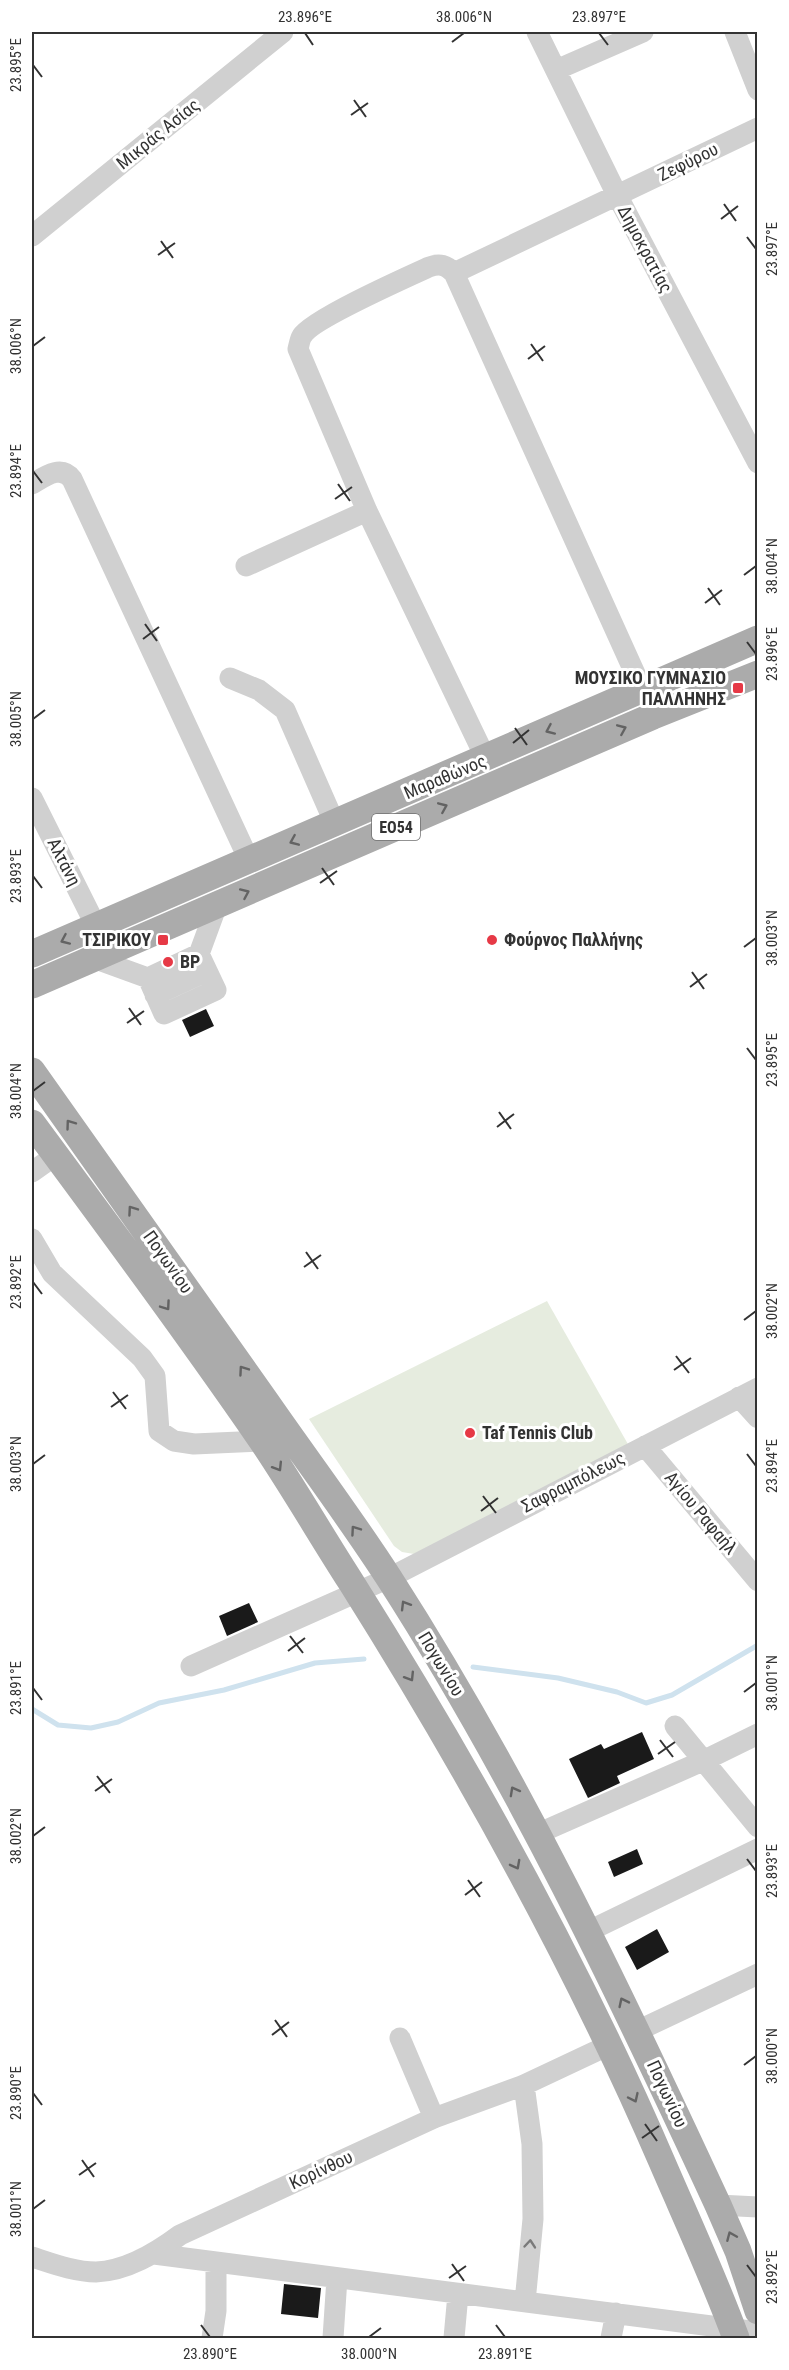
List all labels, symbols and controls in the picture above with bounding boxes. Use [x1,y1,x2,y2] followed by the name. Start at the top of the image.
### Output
[278,8,332,26] text: 23.896°E
[436,8,492,26] text: 38.006°N
[572,8,626,26] text: 23.897°E
[7,38,25,92] text: 23.895°E
[112,94,203,173] street label: Μικράς Ασίας
[654,138,721,185] street label: Ζεφύρου
[614,202,677,296] street label: Δημοκρατίας
[763,222,781,276] text: 23.897°E
[7,318,25,374] text: 38.006°N
[7,444,25,498] text: 23.894°E
[763,538,781,594] text: 38.004°N
[763,627,781,681] text: 23.896°E
[575,667,726,709] place label: ΜΟΥΣΙΚΟ ΓΥΜΝΑΣΙΟ ΠΑΛΛΗΝΗΣ
[731,681,745,695] marker: ΜΟΥΣΙΚΟ ΓΥΜΝΑΣΙΟ ΠΑΛΛΗΝΗΣ
[7,691,25,747] text: 38.005°N
[545,723,556,735] one-way arrow
[615,725,626,737] one-way arrow
[401,750,489,803] street label: Μαραθώνος
[436,802,447,814] one-way arrow
[372,814,420,840] road number: ΕΟ54
[44,834,85,889] street label: Αλτάνη
[289,834,300,846] one-way arrow
[7,849,25,903] text: 23.893°E
[238,888,249,900] one-way arrow
[763,910,781,966] text: 38.003°N
[82,929,151,950] place label: ΤΣΙΡΙΚΟΥ
[504,929,643,950] place label: Φούρνος Παλλήνης
[60,932,71,944] one-way arrow
[156,933,170,947] marker: ΤΣΙΡΙΚΟΥ
[485,933,499,947] marker: Φούρνος Παλλήνης
[180,951,200,972] place label: BP
[161,955,175,969] marker: BP
[763,1033,781,1087] text: 23.895°E
[7,1063,25,1119] text: 38.004°N
[66,1119,77,1130] one-way arrow
[128,1206,139,1217] one-way arrow
[139,1226,198,1297] street label: Πογωνίου
[7,1255,25,1309] text: 23.892°E
[763,1283,781,1339] text: 38.002°N
[159,1300,170,1311] one-way arrow
[239,1366,250,1377] one-way arrow
[482,1422,593,1443] place label: Taf Tennis Club
[463,1426,477,1440] marker: Taf Tennis Club
[7,1436,25,1492] text: 38.003°N
[763,1439,781,1493] text: 23.894°E
[518,1447,628,1517] street label: Σαφραμπόλεως
[270,1460,281,1471] one-way arrow
[661,1467,742,1559] street label: Αγίου Ραφαήλ
[351,1525,362,1536] one-way arrow
[401,1601,413,1611] one-way arrow
[414,1628,469,1700] street label: Πογωνίου
[763,1655,781,1711] text: 38.001°N
[7,1661,25,1715] text: 23.891°E
[403,1671,415,1681] one-way arrow
[510,1787,521,1797] one-way arrow
[7,1808,25,1864] text: 38.002°N
[763,1844,781,1898] text: 23.893°E
[509,1859,520,1869] one-way arrow
[618,1997,630,2008] one-way arrow
[763,2028,781,2084] text: 38.000°N
[643,2057,692,2131] street label: Πογωνίου
[7,2066,25,2120] text: 23.890°E
[627,2092,639,2103] one-way arrow
[286,2146,356,2193] street label: Κορίνθου
[7,2181,25,2237] text: 38.001°N
[726,2231,738,2242] one-way arrow
[523,2239,536,2248] one-way arrow
[763,2250,781,2304] text: 23.892°E
[183,2345,237,2363] text: 23.890°E
[341,2345,397,2363] text: 38.000°N
[478,2345,532,2363] text: 23.891°E

